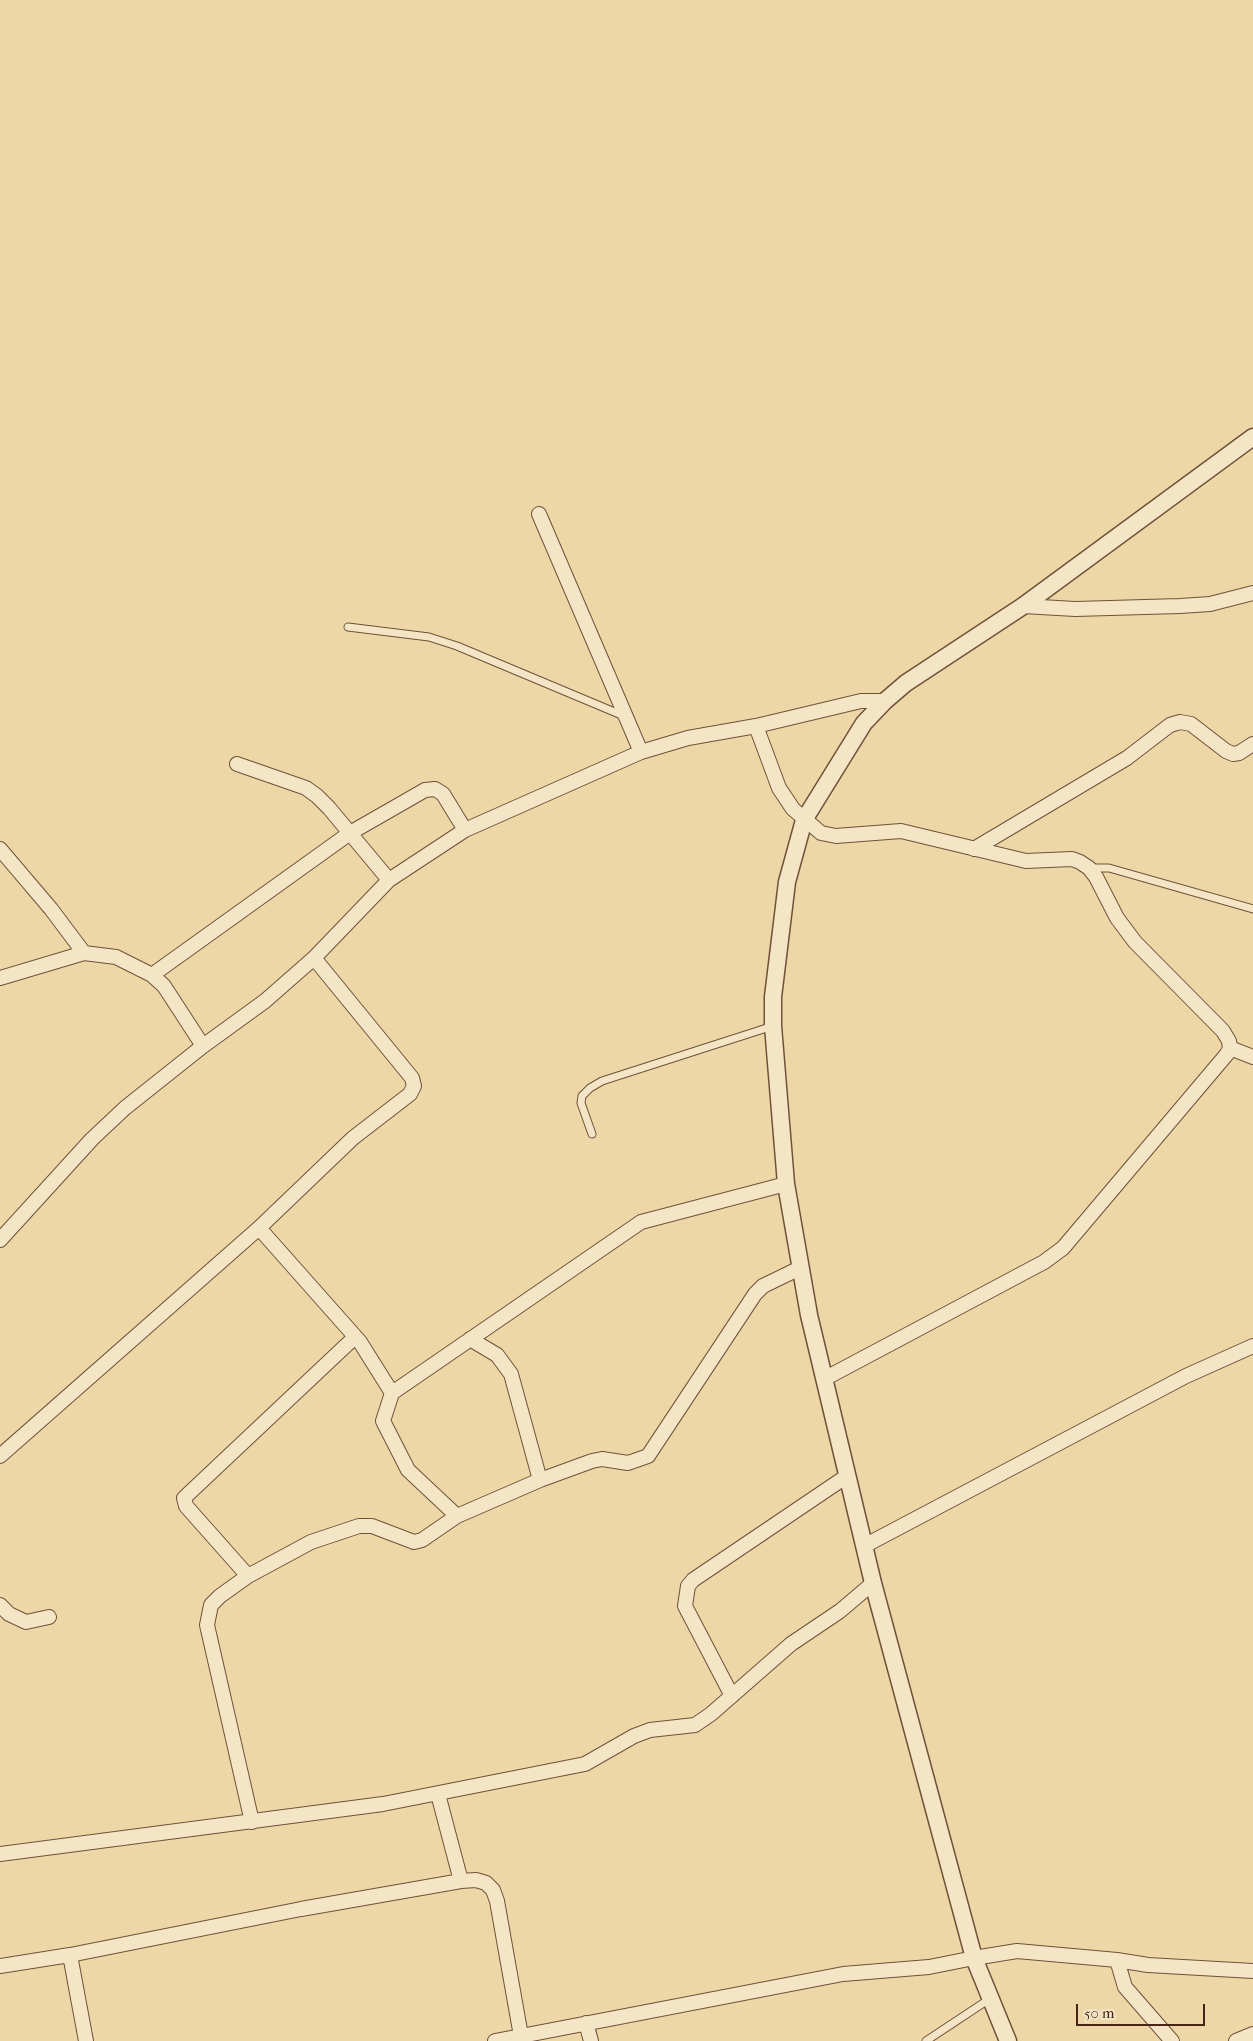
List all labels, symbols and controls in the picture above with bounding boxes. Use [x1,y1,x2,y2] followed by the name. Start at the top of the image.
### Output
[1078,1994,1207,2026] scale bar
[1084,2004,1114,2022] text: 50 m

